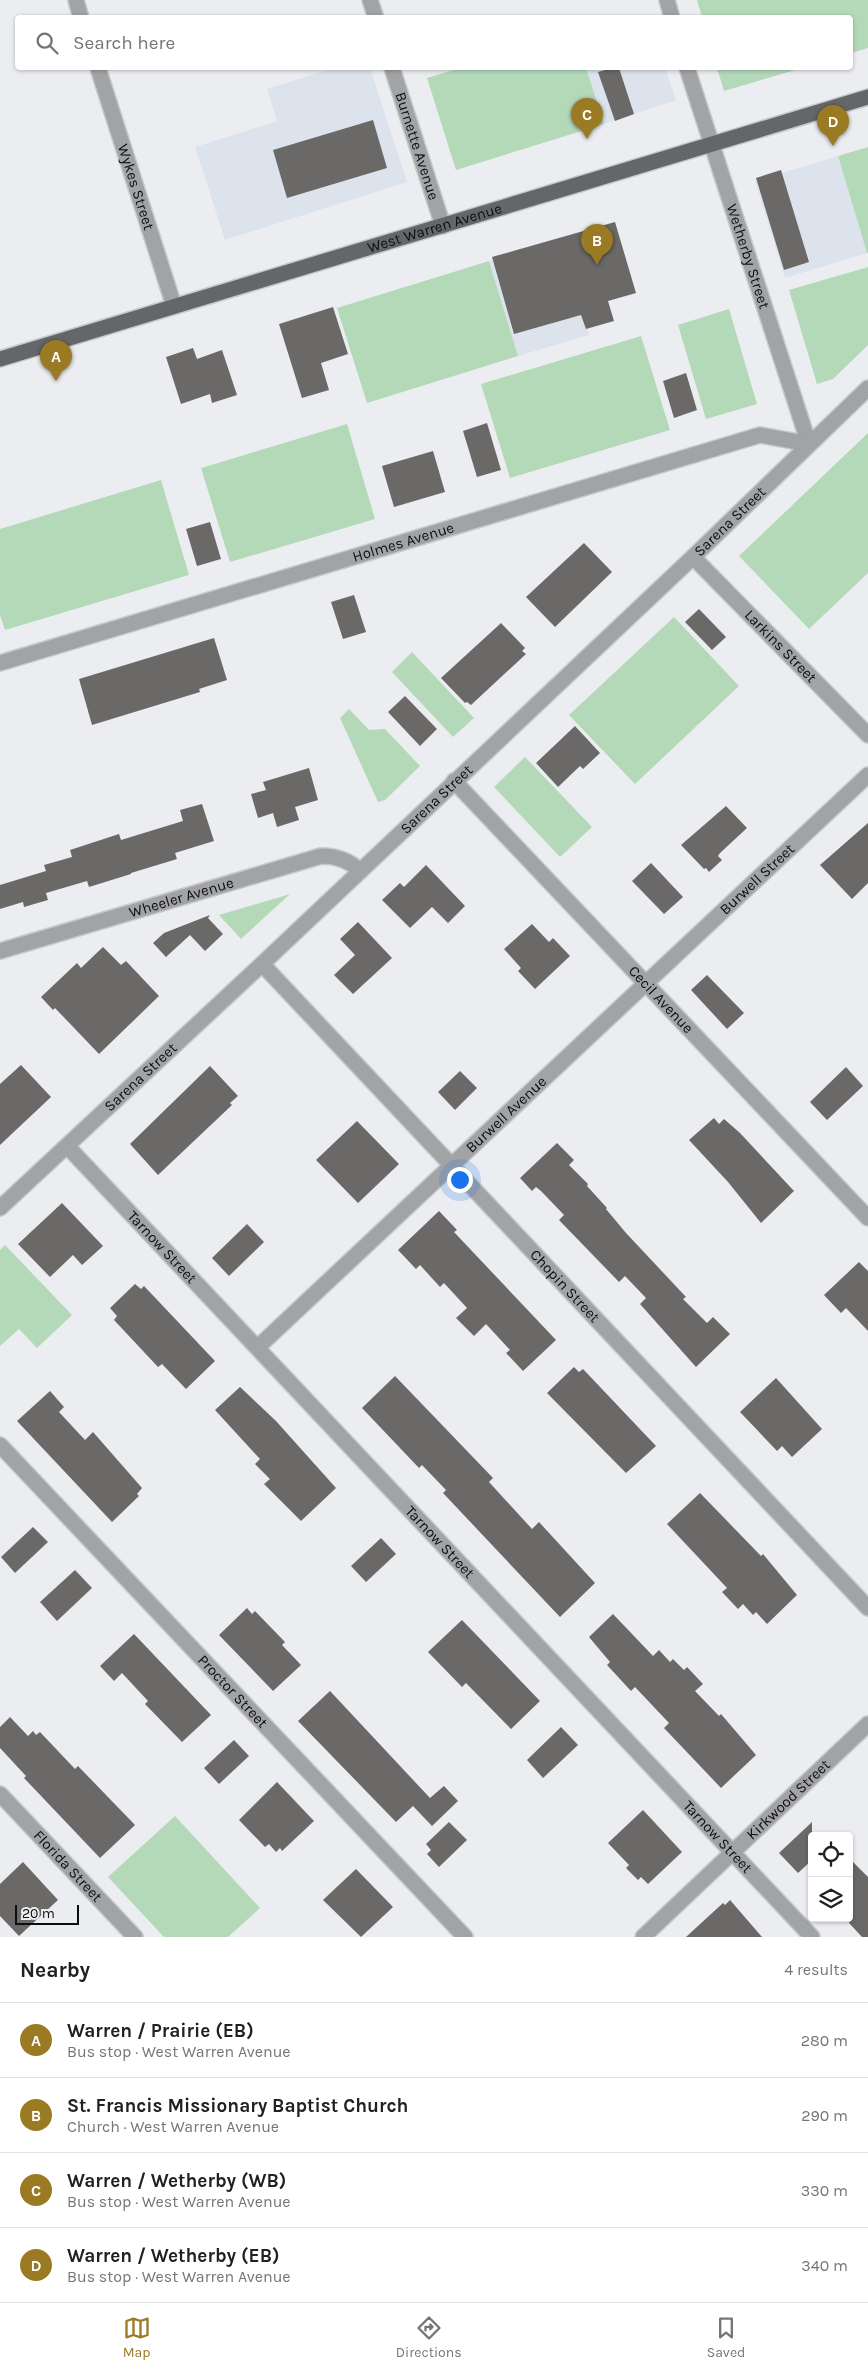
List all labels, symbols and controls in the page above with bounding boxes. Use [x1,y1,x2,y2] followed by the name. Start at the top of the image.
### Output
[15,15,853,70] search box
[33,29,61,57] icon: search
[73,32,175,54] text: Search here
[391,90,443,202] street label: Burnette Avenue
[571,98,603,139] pin: C
[817,105,849,146] pin: D
[114,142,158,233] street label: Wykes Street
[365,199,504,257] street label: West Warren Avenue
[723,202,774,311] street label: Wetherby Street
[581,224,613,265] pin: B
[40,340,72,381] pin: A
[690,483,770,560] street label: Sarena Street
[350,518,456,566] street label: Holmes Avenue
[741,606,821,687] street label: Larkins Street
[397,761,477,838] street label: Sarena Street
[716,840,798,918] street label: Burwell Street
[127,873,236,921] street label: Wheeler Avenue
[625,962,697,1037] street label: Cecil Avenue
[100,1039,181,1115] street label: Sarena Street
[462,1072,550,1157] street label: Burwell Avenue
[447,1167,473,1193] your location
[124,1207,201,1287] street label: Tarnow Street
[526,1246,604,1326] street label: Chopin Street
[402,1502,479,1582] street label: Tarnow Street
[194,1651,272,1732] street label: Proctor Street
[743,1755,834,1843] street label: Kirkwood Street
[679,1797,756,1877] street label: Tarnow Street
[30,1826,106,1906] street label: Florida Street
[808,1832,853,1922] map controls
[808,1832,853,1877] button: locate
[808,1877,853,1922] button: layers
[15,1902,79,1925] scale bar
[22,1905,55,1922] text: 20 m
[20,1958,90,1982] text: Nearby
[784,1960,848,1979] text: 4 results
[67,2020,254,2042] text: Warren / Prairie (EB)
[31,2031,41,2050] text: A
[801,2031,848,2050] text: 280 m
[67,2042,291,2061] text: Bus stop · West Warren Avenue
[67,2095,408,2117] text: St. Francis Missionary Baptist Church
[31,2106,41,2125] text: B
[801,2106,848,2125] text: 290 m
[67,2117,279,2136] text: Church · West Warren Avenue
[67,2170,286,2192] text: Warren / Wetherby (WB)
[31,2181,41,2200] text: C
[801,2181,848,2200] text: 330 m
[67,2192,291,2211] text: Bus stop · West Warren Avenue
[67,2245,280,2267] text: Warren / Wetherby (EB)
[31,2256,41,2275] text: D
[801,2256,848,2275] text: 340 m
[67,2267,291,2286] text: Bus stop · West Warren Avenue
[123,2314,151,2361] tab: Map
[396,2314,462,2361] tab: Directions
[707,2314,745,2361] tab: Saved

